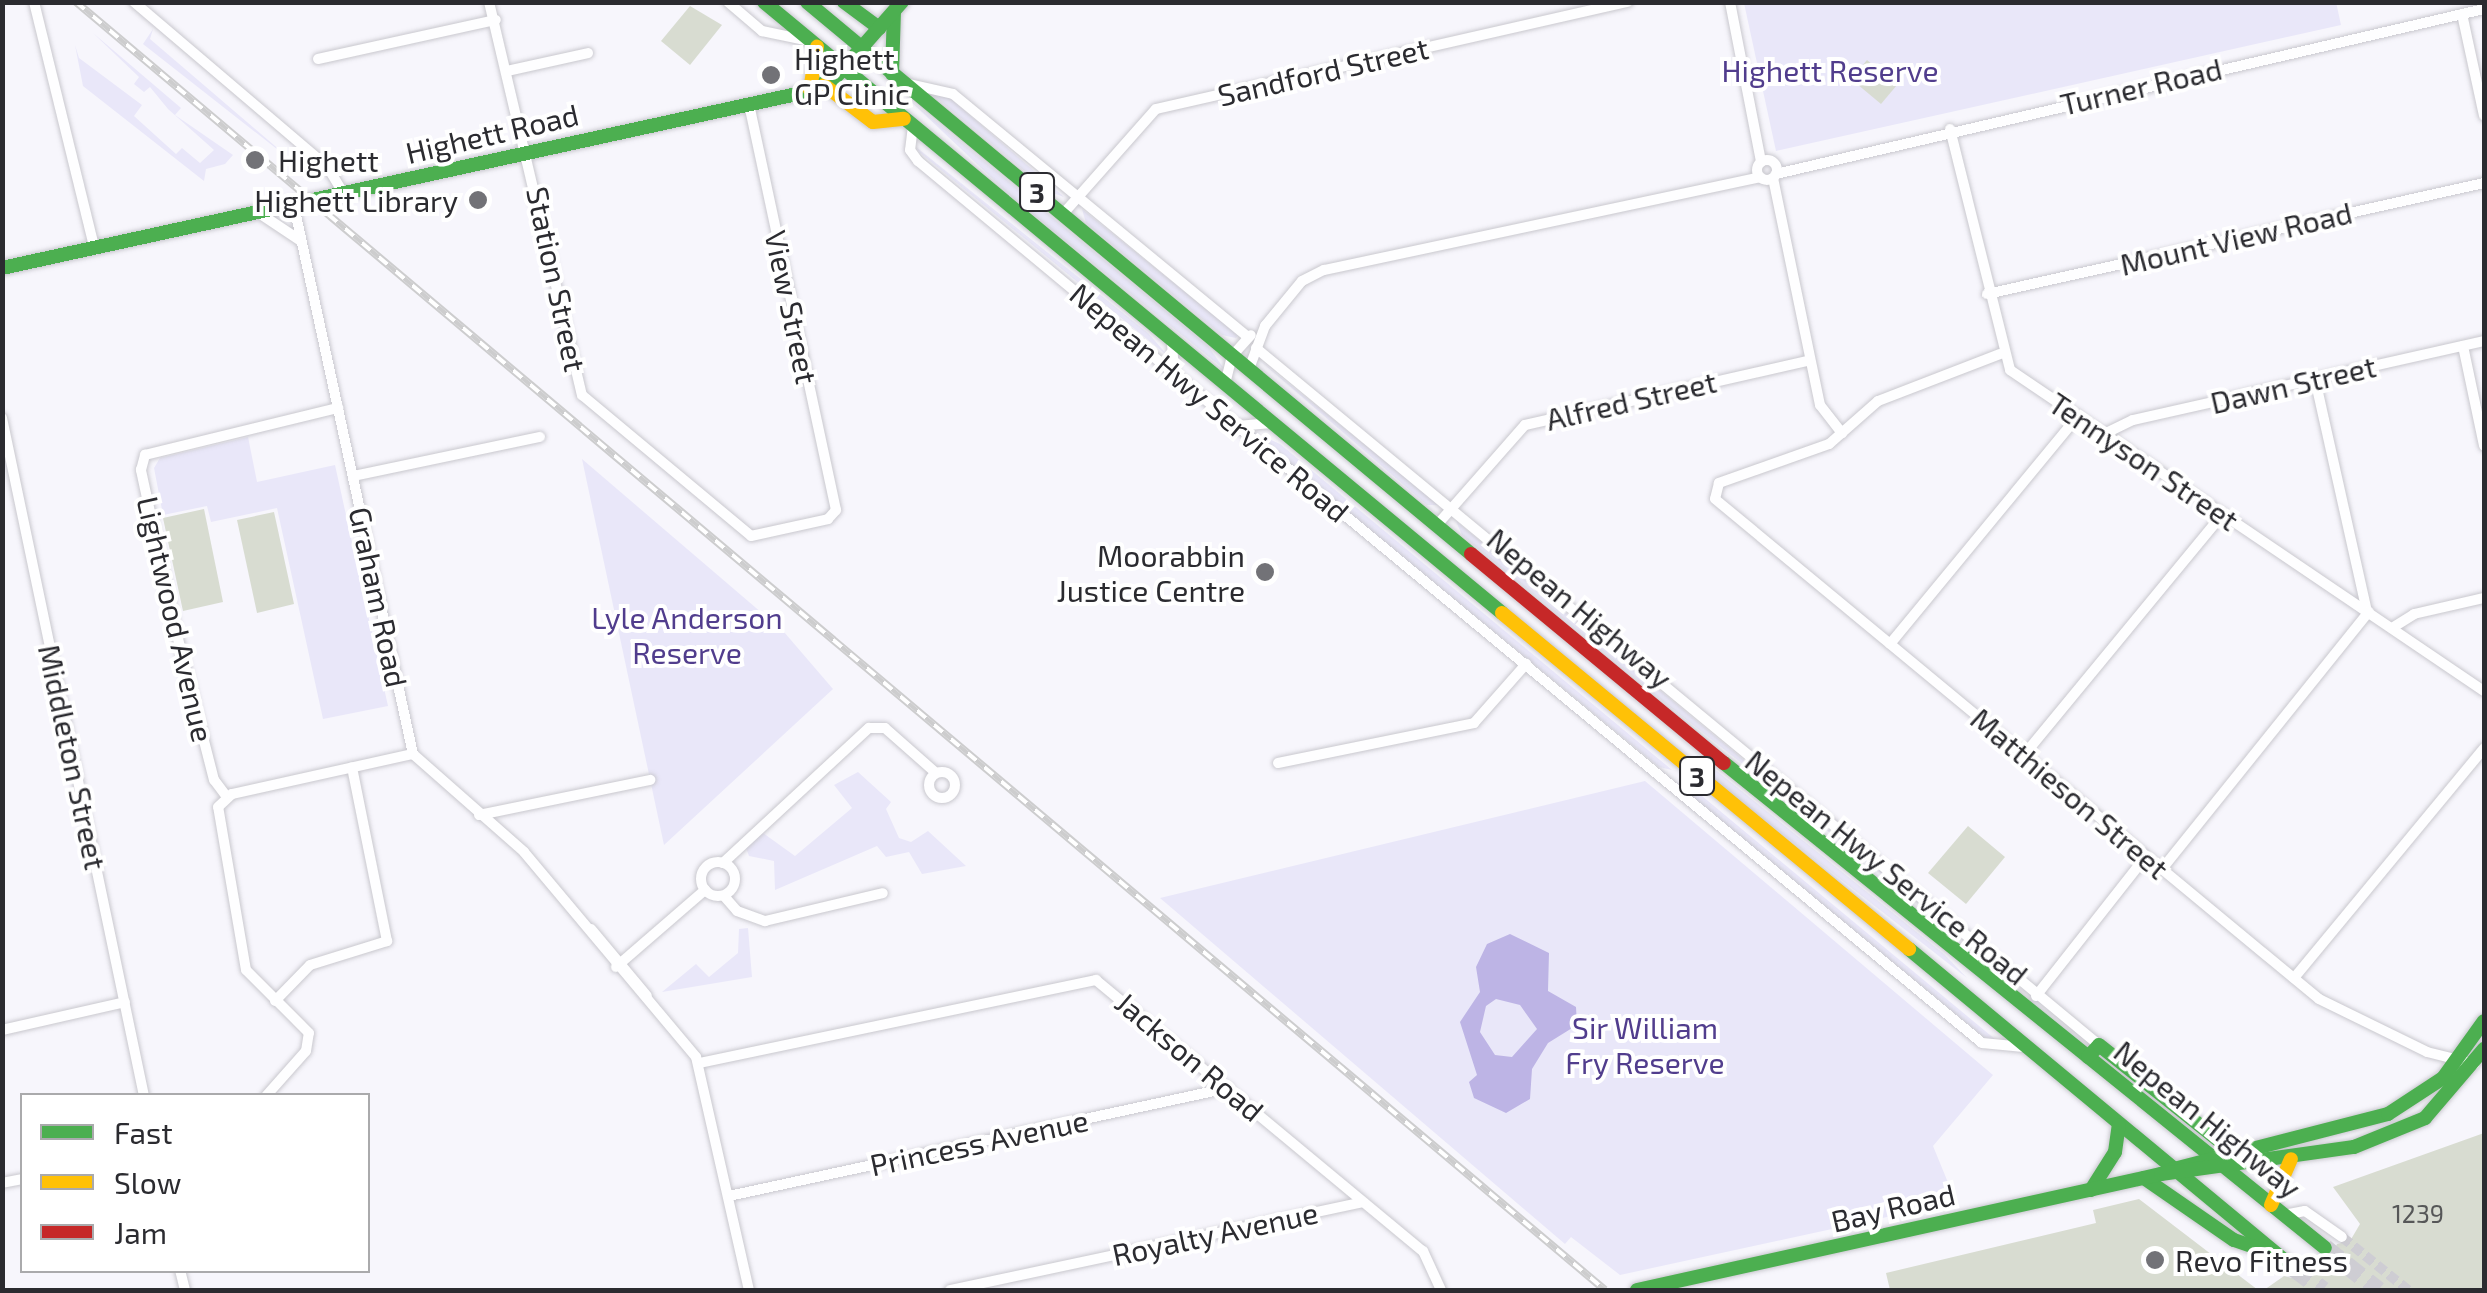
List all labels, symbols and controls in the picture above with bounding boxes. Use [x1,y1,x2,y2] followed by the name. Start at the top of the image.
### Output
[1214,29,1432,113] street label: Sandford Street
[794,40,910,110] place label: Highett GP Clinic
[2056,50,2226,122] street label: Turner Road
[1721,52,1939,88] park label: Highett Reserve
[758,62,784,88] marker: Highett GP Clinic
[402,96,582,170] street label: Highett Road
[278,142,379,178] place label: Highett
[242,147,268,173] marker: Highett
[1017,169,1057,215] road number: 3
[254,182,458,218] place label: Highett Library
[520,183,594,375] street label: Station Street
[467,189,489,211] marker: Highett Library
[2116,194,2356,282] street label: Mount View Road
[758,227,826,387] street label: View Street
[1063,275,1357,529] street label: Nepean Hwy Service Road
[2207,347,2379,421] street label: Dawn Street
[1542,363,1720,437] street label: Alfred Street
[2042,384,2246,538] street label: Tennyson Street
[130,492,222,746] street label: Lightwood Avenue
[342,504,416,690] street label: Graham Road
[1480,520,1680,696] street label: Nepean Highway
[1057,537,1245,608] place label: Moorabbin Justice Centre
[1254,561,1276,583] marker: Moorabbin Justice Centre
[591,599,783,670] park label: Lyle Anderson Reserve
[32,641,114,873] street label: Middleton Street
[1964,700,2176,886] street label: Matthieson Street
[1738,742,2036,992] street label: Nepean Hwy Service Road
[1677,753,1717,799] road number: 3
[1109,984,1271,1128] street label: Jackson Road
[1565,1009,1725,1080] park label: Sir William Fry Reserve
[2107,1033,2309,1205] street label: Nepean Highway
[20,1093,370,1273] legend
[866,1101,1092,1183] street label: Princess Avenue
[114,1114,173,1150] text: Fast
[114,1164,181,1200] text: Slow
[1827,1175,1959,1239] street label: Bay Road
[1108,1193,1322,1273] street label: Royalty Avenue
[2392,1198,2444,1228] house number: 1239
[114,1214,167,1250] text: Jam
[2175,1242,2348,1278] place label: Revo Fitness
[2144,1249,2166,1271] marker: Revo Fitness

